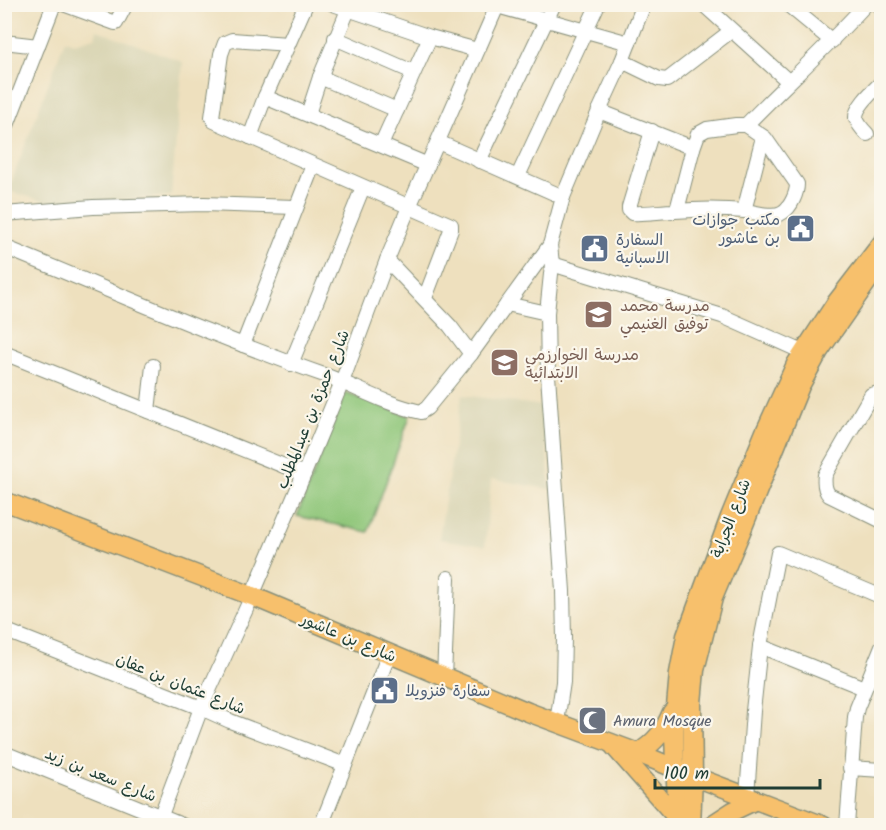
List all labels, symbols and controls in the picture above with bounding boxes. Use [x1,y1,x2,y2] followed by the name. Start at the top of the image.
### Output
[692,208,780,251] place label: مكتب جوازات بن عاشور
[785,212,817,244] public building icon: مكتب جوازات بن عاشور
[616,228,669,271] place label: السفارة الاسبانية
[579,232,611,264] public building icon: السفارة الاسبانية
[620,294,710,338] place label: مدرسة محمد توفيق الغنيمي
[583,298,615,330] school or university icon: مدرسة محمد توفيق الغنيمي
[270,326,357,493] street label: شارع حمزة بن عبدالمطلب
[525,343,639,386] place label: مدرسة الخوارزمي الابتدائية
[488,347,520,379] school or university icon: مدرسة الخوارزمي الابتدائية
[705,475,758,562] street label: شارع الجرابة
[295,606,400,670] street label: شارع بن عاشور
[112,647,249,722] street label: شارع عثمان بن عفان
[368,674,400,706] public building icon: سفارة فنزويلا
[405,679,490,704] place label: سفارة فنزويلا
[576,704,608,736] mosque icon: Amura Mosque
[613,709,712,734] place label: Amura Mosque
[41,742,160,809] street label: شارع سعد بن زيد
[655,752,820,790] scale bar
[664,760,709,789] text: 100 m

